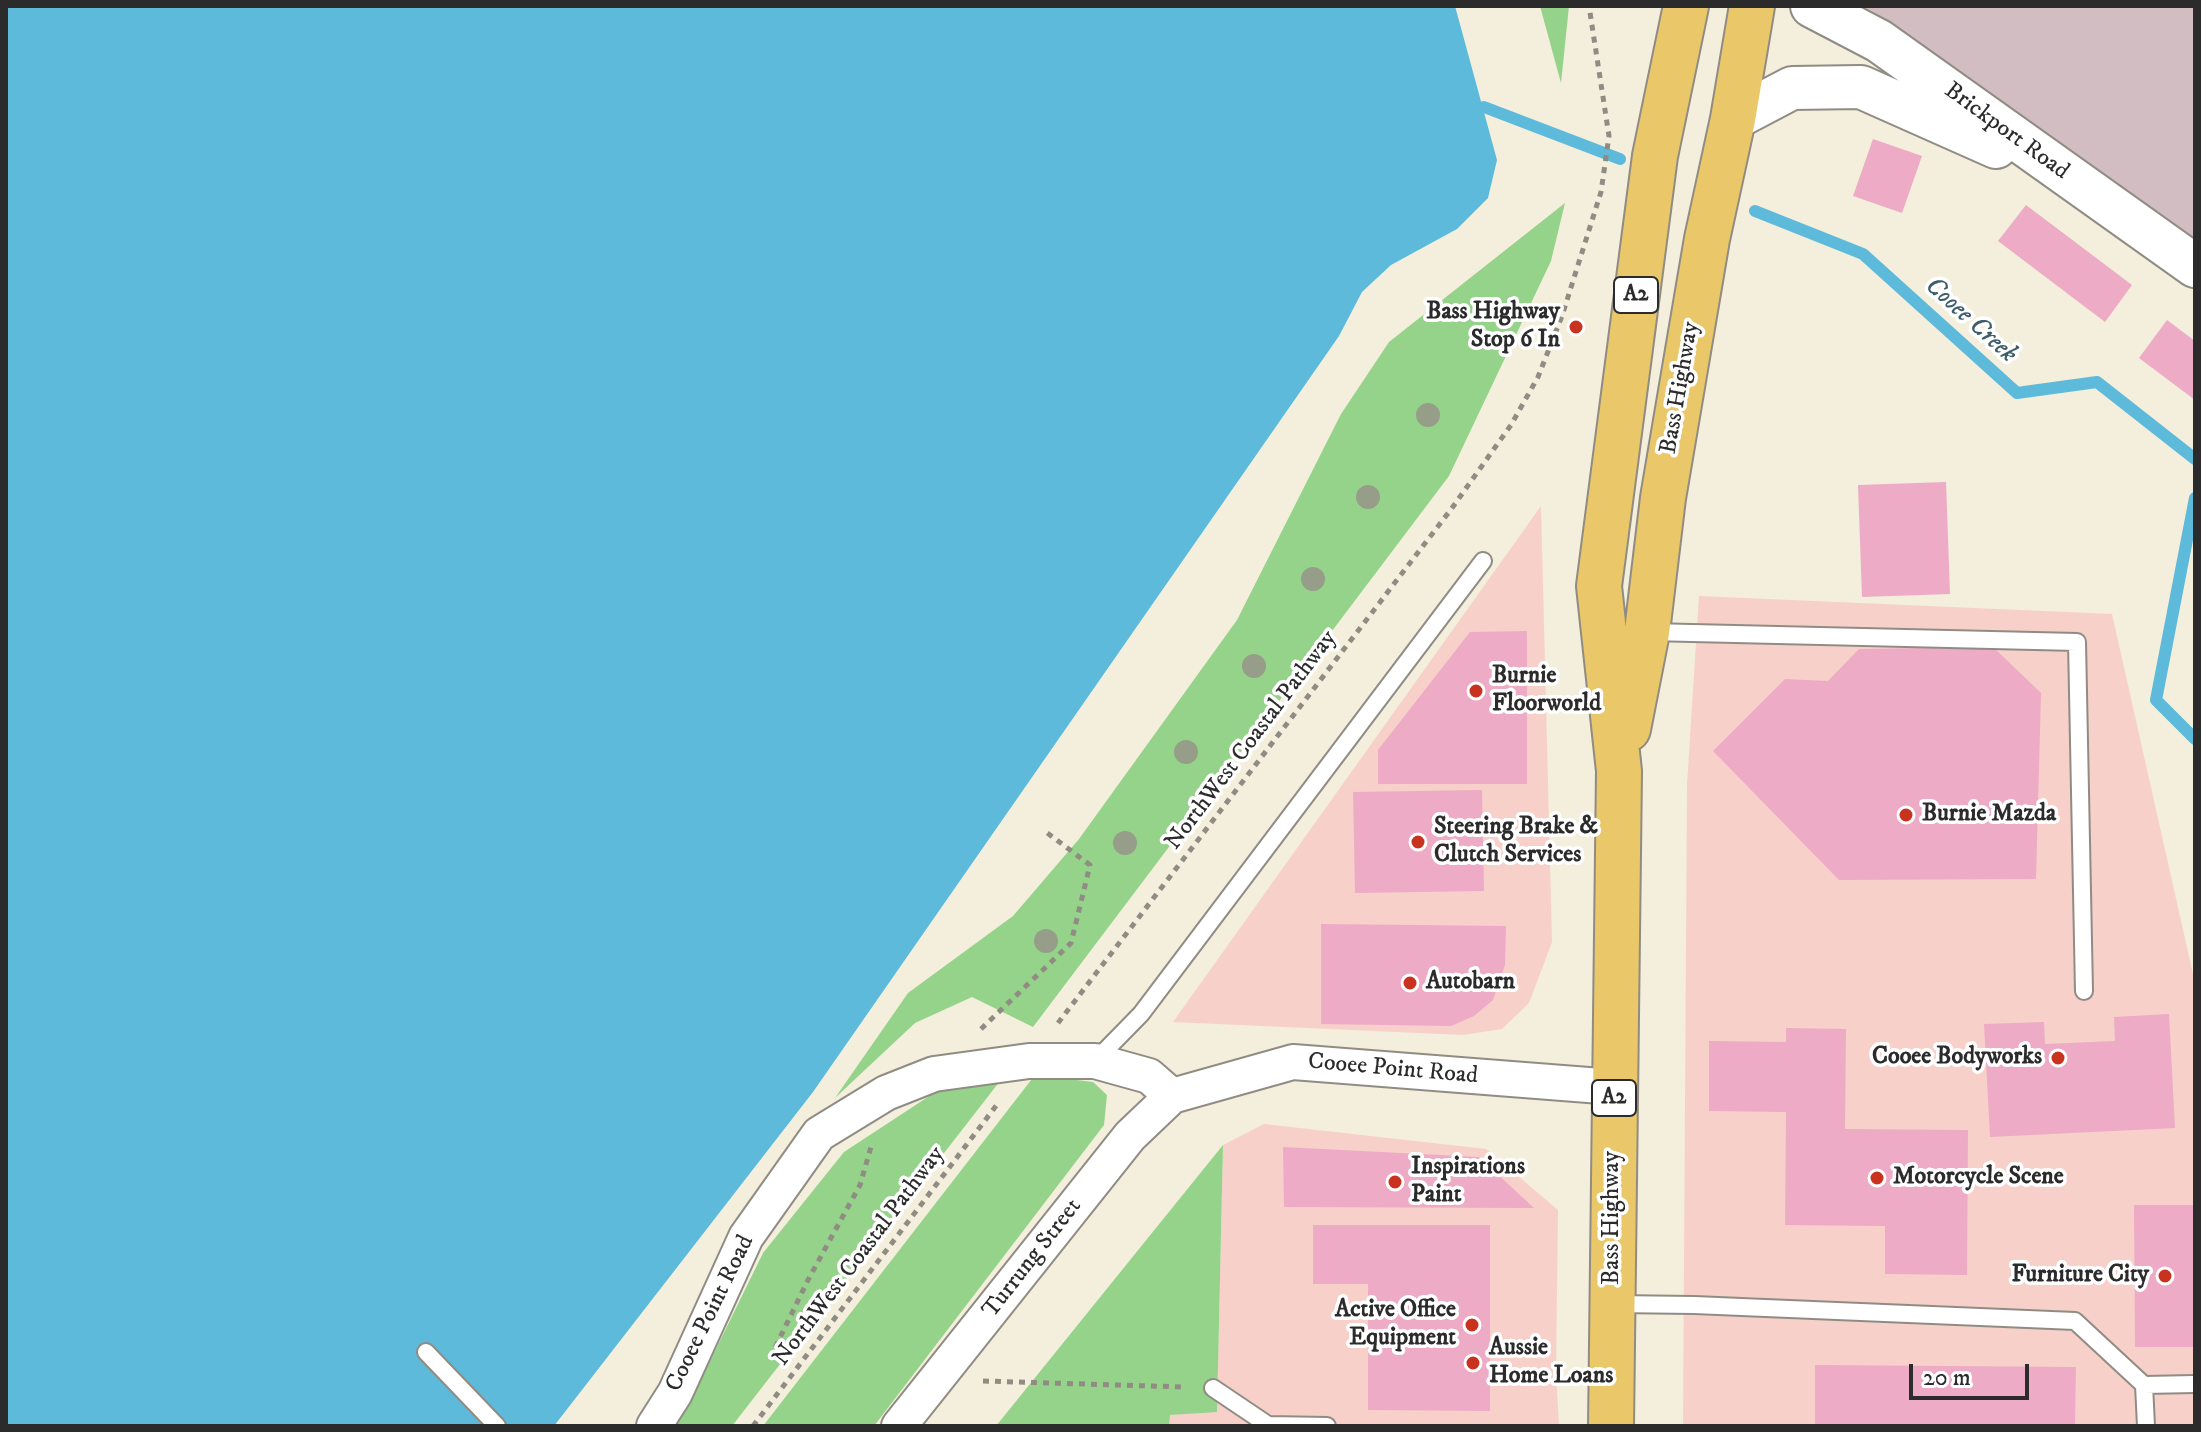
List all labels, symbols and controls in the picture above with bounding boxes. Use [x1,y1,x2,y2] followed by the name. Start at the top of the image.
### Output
[1938,77,2074,187] street label: Brickport Road
[1917,271,2023,371] water label: Cooee Creek
[1614,277,1658,313] road number: A2
[1426,299,1560,355] place label: Bass Highway Stop 6 In
[1567,318,1585,336] marker: Bass Highway Stop 6 In
[1655,320,1707,456] street label: Bass Highway
[1160,626,1344,856] street label: NorthWest Coastal Pathway
[1492,663,1601,719] place label: Burnie Floorworld
[1467,682,1485,700] marker: Burnie Floorworld
[1922,801,2056,829] place label: Burnie Mazda
[1897,806,1915,824] marker: Burnie Mazda
[1434,814,1598,870] place label: Steering Brake & Clutch Services
[1409,833,1427,851] marker: Steering Brake & Clutch Services
[1426,969,1515,997] place label: Autobarn
[1401,974,1419,992] marker: Autobarn
[1872,1044,2042,1072] place label: Cooee Bodyworks
[1307,1048,1479,1092] street label: Cooee Point Road
[2049,1049,2067,1067] marker: Cooee Bodyworks
[1592,1080,1636,1116] road number: A2
[768,1142,952,1372] street label: NorthWest Coastal Pathway
[1599,1151,1627,1285] street label: Bass Highway
[1411,1154,1525,1210] place label: Inspirations Paint
[1893,1164,2064,1192] place label: Motorcycle Scene
[1868,1169,1886,1187] marker: Motorcycle Scene
[1386,1173,1404,1191] marker: Inspirations Paint
[977,1194,1089,1324] street label: Turrung Street
[661,1231,761,1397] street label: Cooee Point Road
[2011,1262,2149,1290] place label: Furniture City
[2156,1267,2174,1285] marker: Furniture City
[1335,1297,1456,1353] place label: Active Office Equipment
[1463,1316,1481,1334] marker: Active Office Equipment
[1489,1335,1613,1391] place label: Aussie Home Loans
[1913,1348,2033,1398] scale bar
[1464,1354,1482,1372] marker: Aussie Home Loans
[1923,1363,1971,1393] text: 20 m

